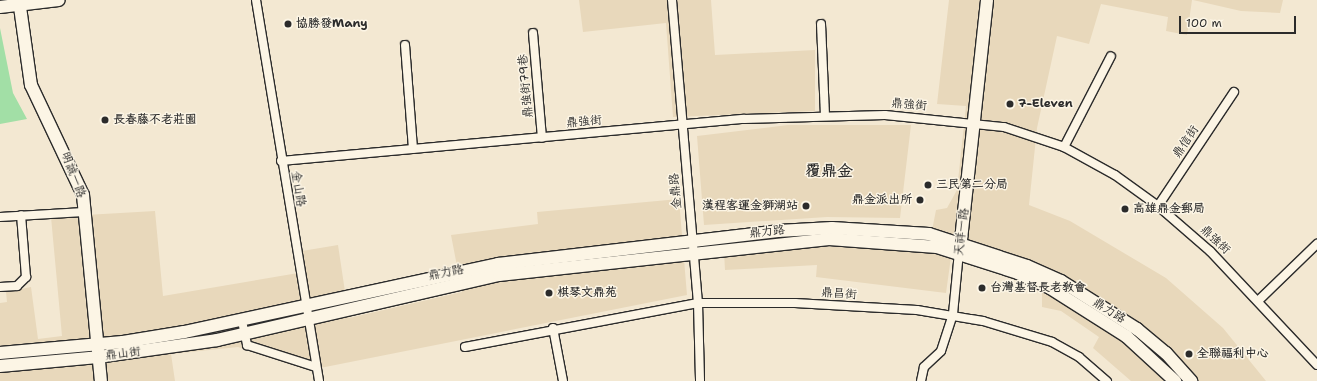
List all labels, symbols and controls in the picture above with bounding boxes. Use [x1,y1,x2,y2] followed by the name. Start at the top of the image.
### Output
[1181,8,1298,34] scale bar
[1186,15,1222,31] text: 100 m
[296,17,368,31] place label: 協勝發Many
[283,19,293,29] marker: 協勝發Many
[516,53,536,119] street label: 鼎強街79巷
[890,96,928,114] street label: 鼎強街
[1018,97,1073,111] place label: 7-Eleven
[1005,99,1015,109] marker: 7-Eleven
[113,113,197,127] place label: 長春藤不老莊園
[565,113,603,131] street label: 鼎強街
[100,115,110,125] marker: 長春藤不老莊園
[1170,123,1202,161] street label: 鼎信街
[58,150,88,200] street label: 明誠一路
[805,161,853,181] district label: 覆鼎金
[288,170,308,208] street label: 金山路
[667,172,685,210] street label: 金鼎路
[936,178,1008,192] place label: 三民第二分局
[923,180,933,190] marker: 三民第二分局
[852,193,912,207] place label: 鼎金派出所
[915,195,925,205] marker: 鼎金派出所
[702,199,798,213] place label: 漢程客運金獅湖站
[801,201,811,211] marker: 漢程客運金獅湖站
[1133,202,1205,216] place label: 高雄鼎金郵局
[1120,204,1130,214] marker: 高雄鼎金郵局
[952,207,972,257] street label: 天祥一路
[1197,222,1233,258] street label: 鼎強街
[748,223,786,241] street label: 鼎力路
[427,262,465,284] street label: 鼎力路
[990,281,1086,295] place label: 台灣基督長老教會
[977,283,987,293] marker: 台灣基督長老教會
[557,286,617,300] place label: 棋琴文鼎苑
[821,286,857,302] street label: 鼎昌街
[544,288,554,298] marker: 棋琴文鼎苑
[1090,295,1128,327] street label: 鼎力路
[104,345,142,363] street label: 鼎山街
[1197,347,1269,361] place label: 全聯福利中心
[1184,349,1194,359] marker: 全聯福利中心

